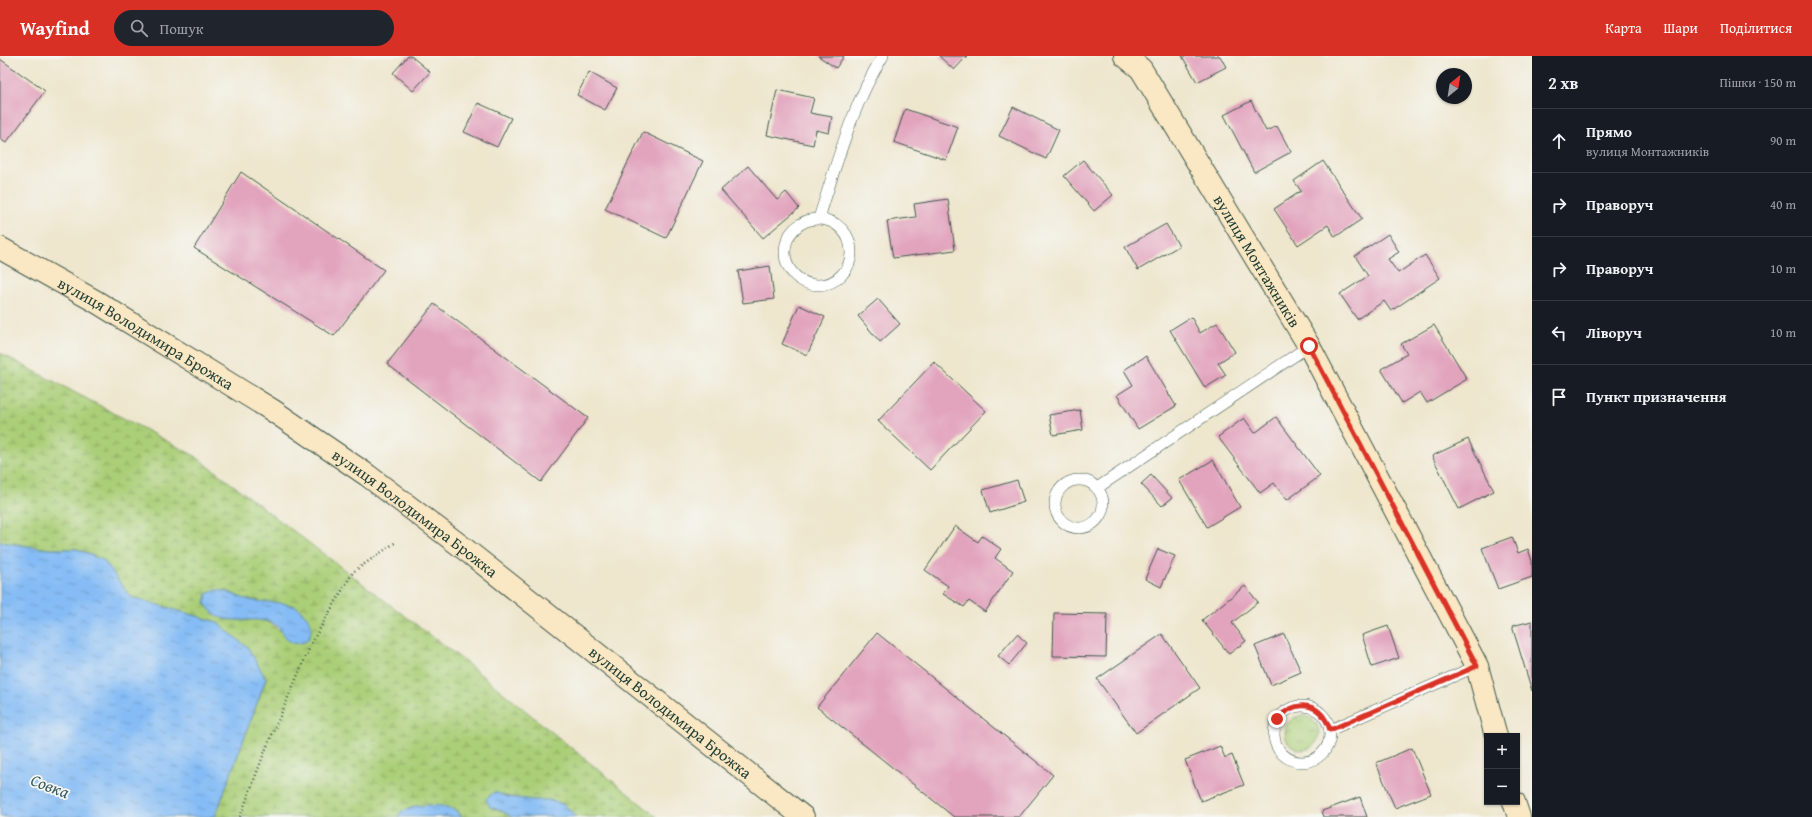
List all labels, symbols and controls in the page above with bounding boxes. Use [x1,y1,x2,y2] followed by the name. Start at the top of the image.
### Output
[114,10,394,46] search box
[20,14,90,42] text: Wayfind
[128,17,150,39] icon: search
[160,18,204,39] text: Пошук
[1605,18,1642,38] text: Карта
[1664,18,1698,38] text: Шари
[1720,18,1792,38] text: Поділитися
[1436,68,1472,104] north arrow
[1548,70,1578,95] text: 2 хв
[1719,73,1796,92] text: Пішки · 150 m
[1586,121,1632,142] text: Прямо
[1548,130,1570,152] icon: ahead
[1770,131,1796,150] text: 90 m
[1586,142,1709,161] text: вулиця Монтажників
[1208,190,1307,332] street label: вулиця Монтажників
[1548,194,1570,216] icon: right
[1586,194,1653,215] text: Праворуч
[1770,195,1796,214] text: 40 m
[1548,258,1570,280] icon: right
[1586,258,1653,279] text: Праворуч
[1770,259,1796,278] text: 10 m
[54,271,239,396] street label: вулиця Володимира Брожка
[1548,322,1570,344] icon: left
[1586,322,1642,343] text: Ліворуч
[1770,323,1796,342] text: 10 m
[1300,337,1318,355] route start
[1548,386,1570,408] icon: arrive
[1586,386,1727,407] text: Пункт призначення
[327,443,504,583] street label: вулиця Володимира Брожка
[584,640,757,784] street label: вулиця Володимира Брожка
[1268,710,1286,728] route end
[1484,733,1520,805] map controls
[1484,733,1520,769] button: +
[27,767,73,804] water label: Совка
[1484,769,1520,805] button: −

